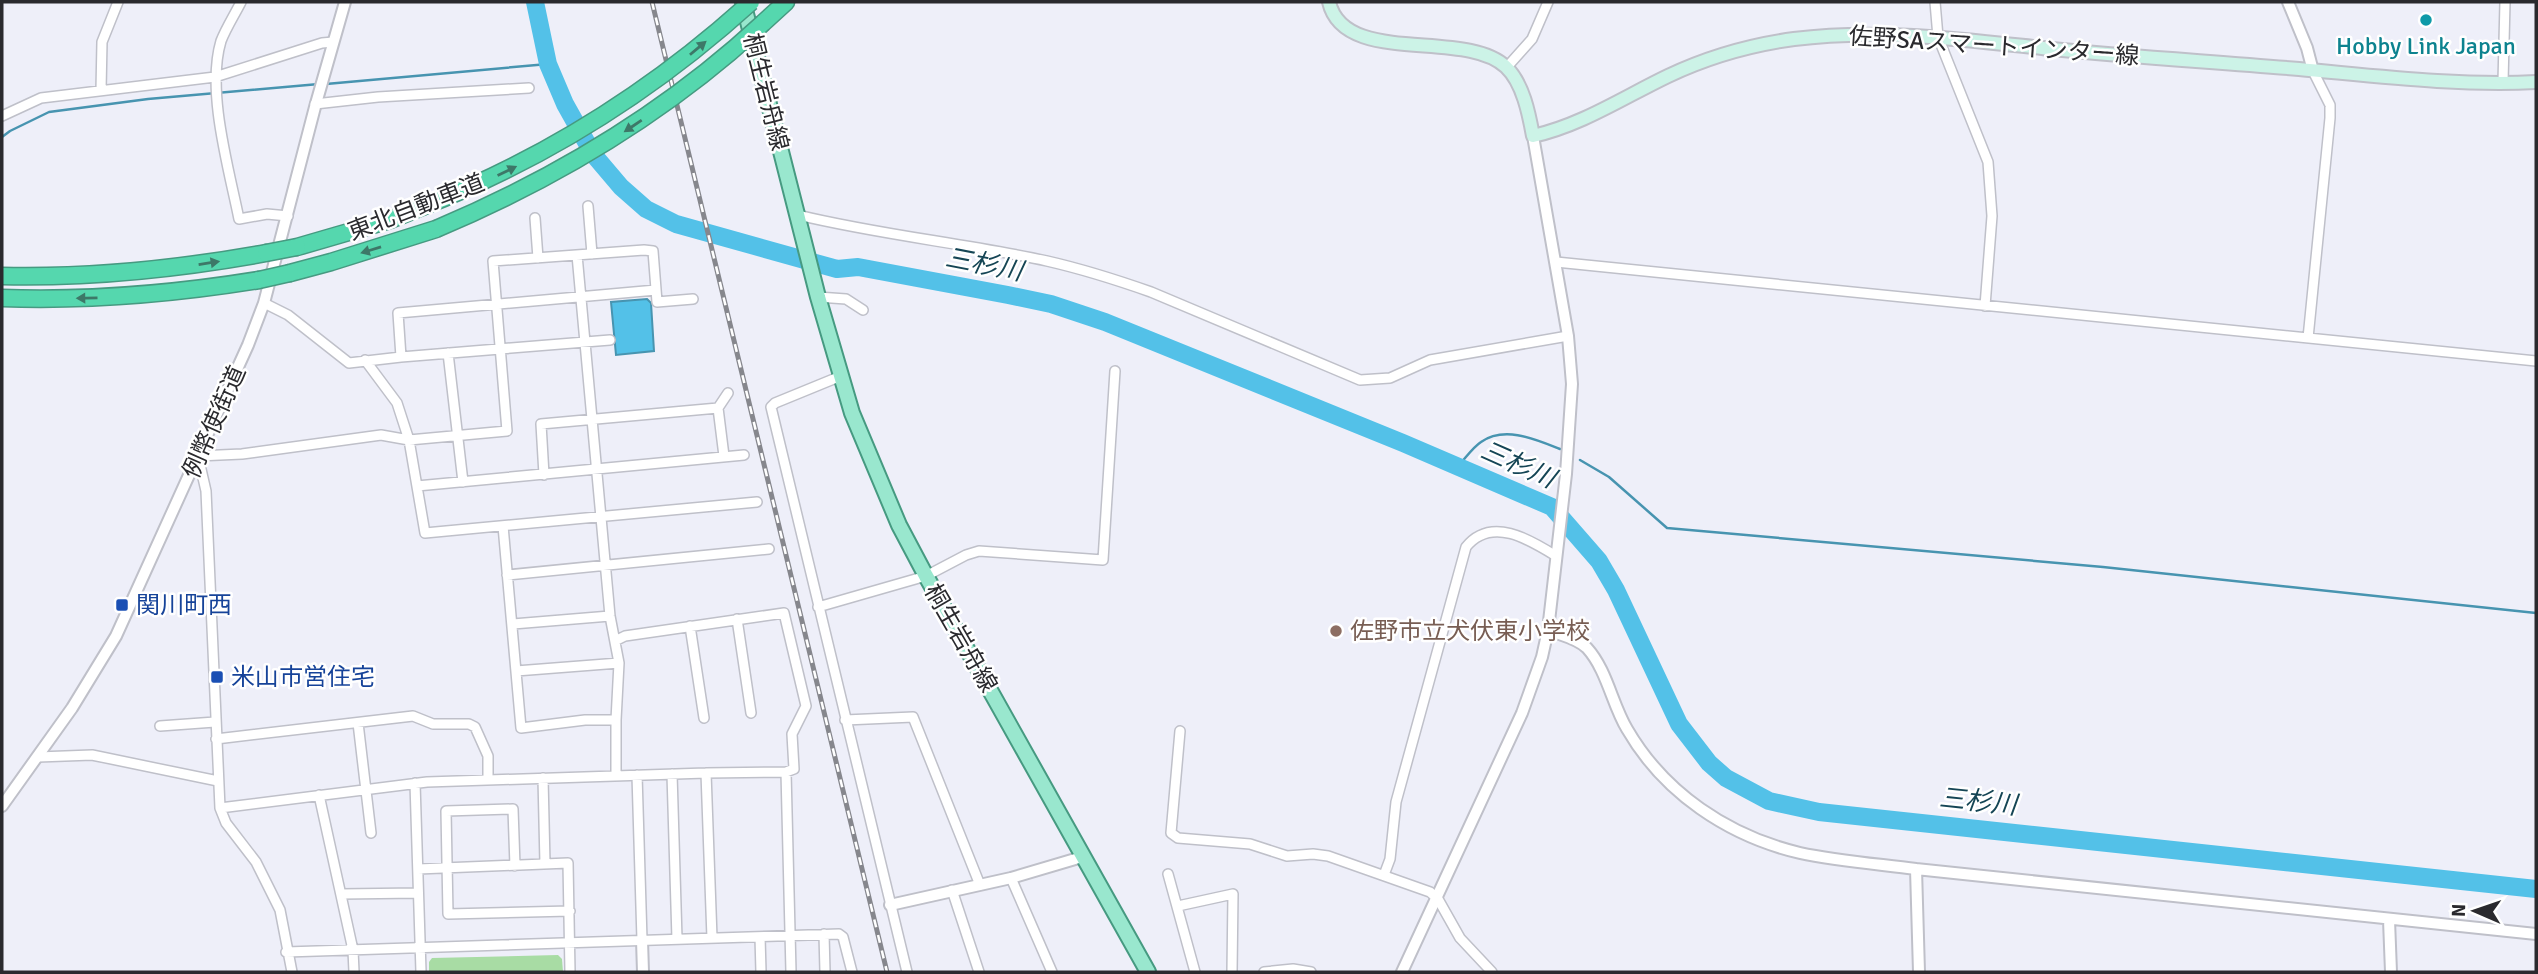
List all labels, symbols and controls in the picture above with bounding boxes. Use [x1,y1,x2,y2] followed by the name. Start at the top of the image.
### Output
[2418,12,2434,28] marker: Hobby Link Japan
[1848,21,2140,71] street label: 佐野SAスマートインター線
[737,30,795,154] street label: 桐生岩舟線
[2336,31,2516,61] place label: Hobby Link Japan
[689,40,707,56] one-way arrow
[624,119,642,133] one-way arrow
[497,165,517,176] one-way arrow
[343,167,489,247] street label: 東北自動車道
[943,242,1028,289] water label: 三杉川
[360,246,381,256] one-way arrow
[199,257,221,268] one-way arrow
[76,293,98,304] one-way arrow
[176,361,252,483] street label: 例幣使街道
[1476,435,1563,497] water label: 三杉川
[918,579,1004,697] street label: 桐生岩舟線
[136,590,232,620] place label: 関川町西
[114,597,130,613] marker: 関川町西
[1350,616,1590,646] place label: 佐野市立犬伏東小学校
[1328,623,1344,639] marker: 佐野市立犬伏東小学校
[231,662,375,692] place label: 米山市営住宅
[209,669,225,685] marker: 米山市営住宅
[1938,782,2021,822] water label: 三杉川
[2440,876,2510,946] north arrow
[2447,903,2471,917] text: N

